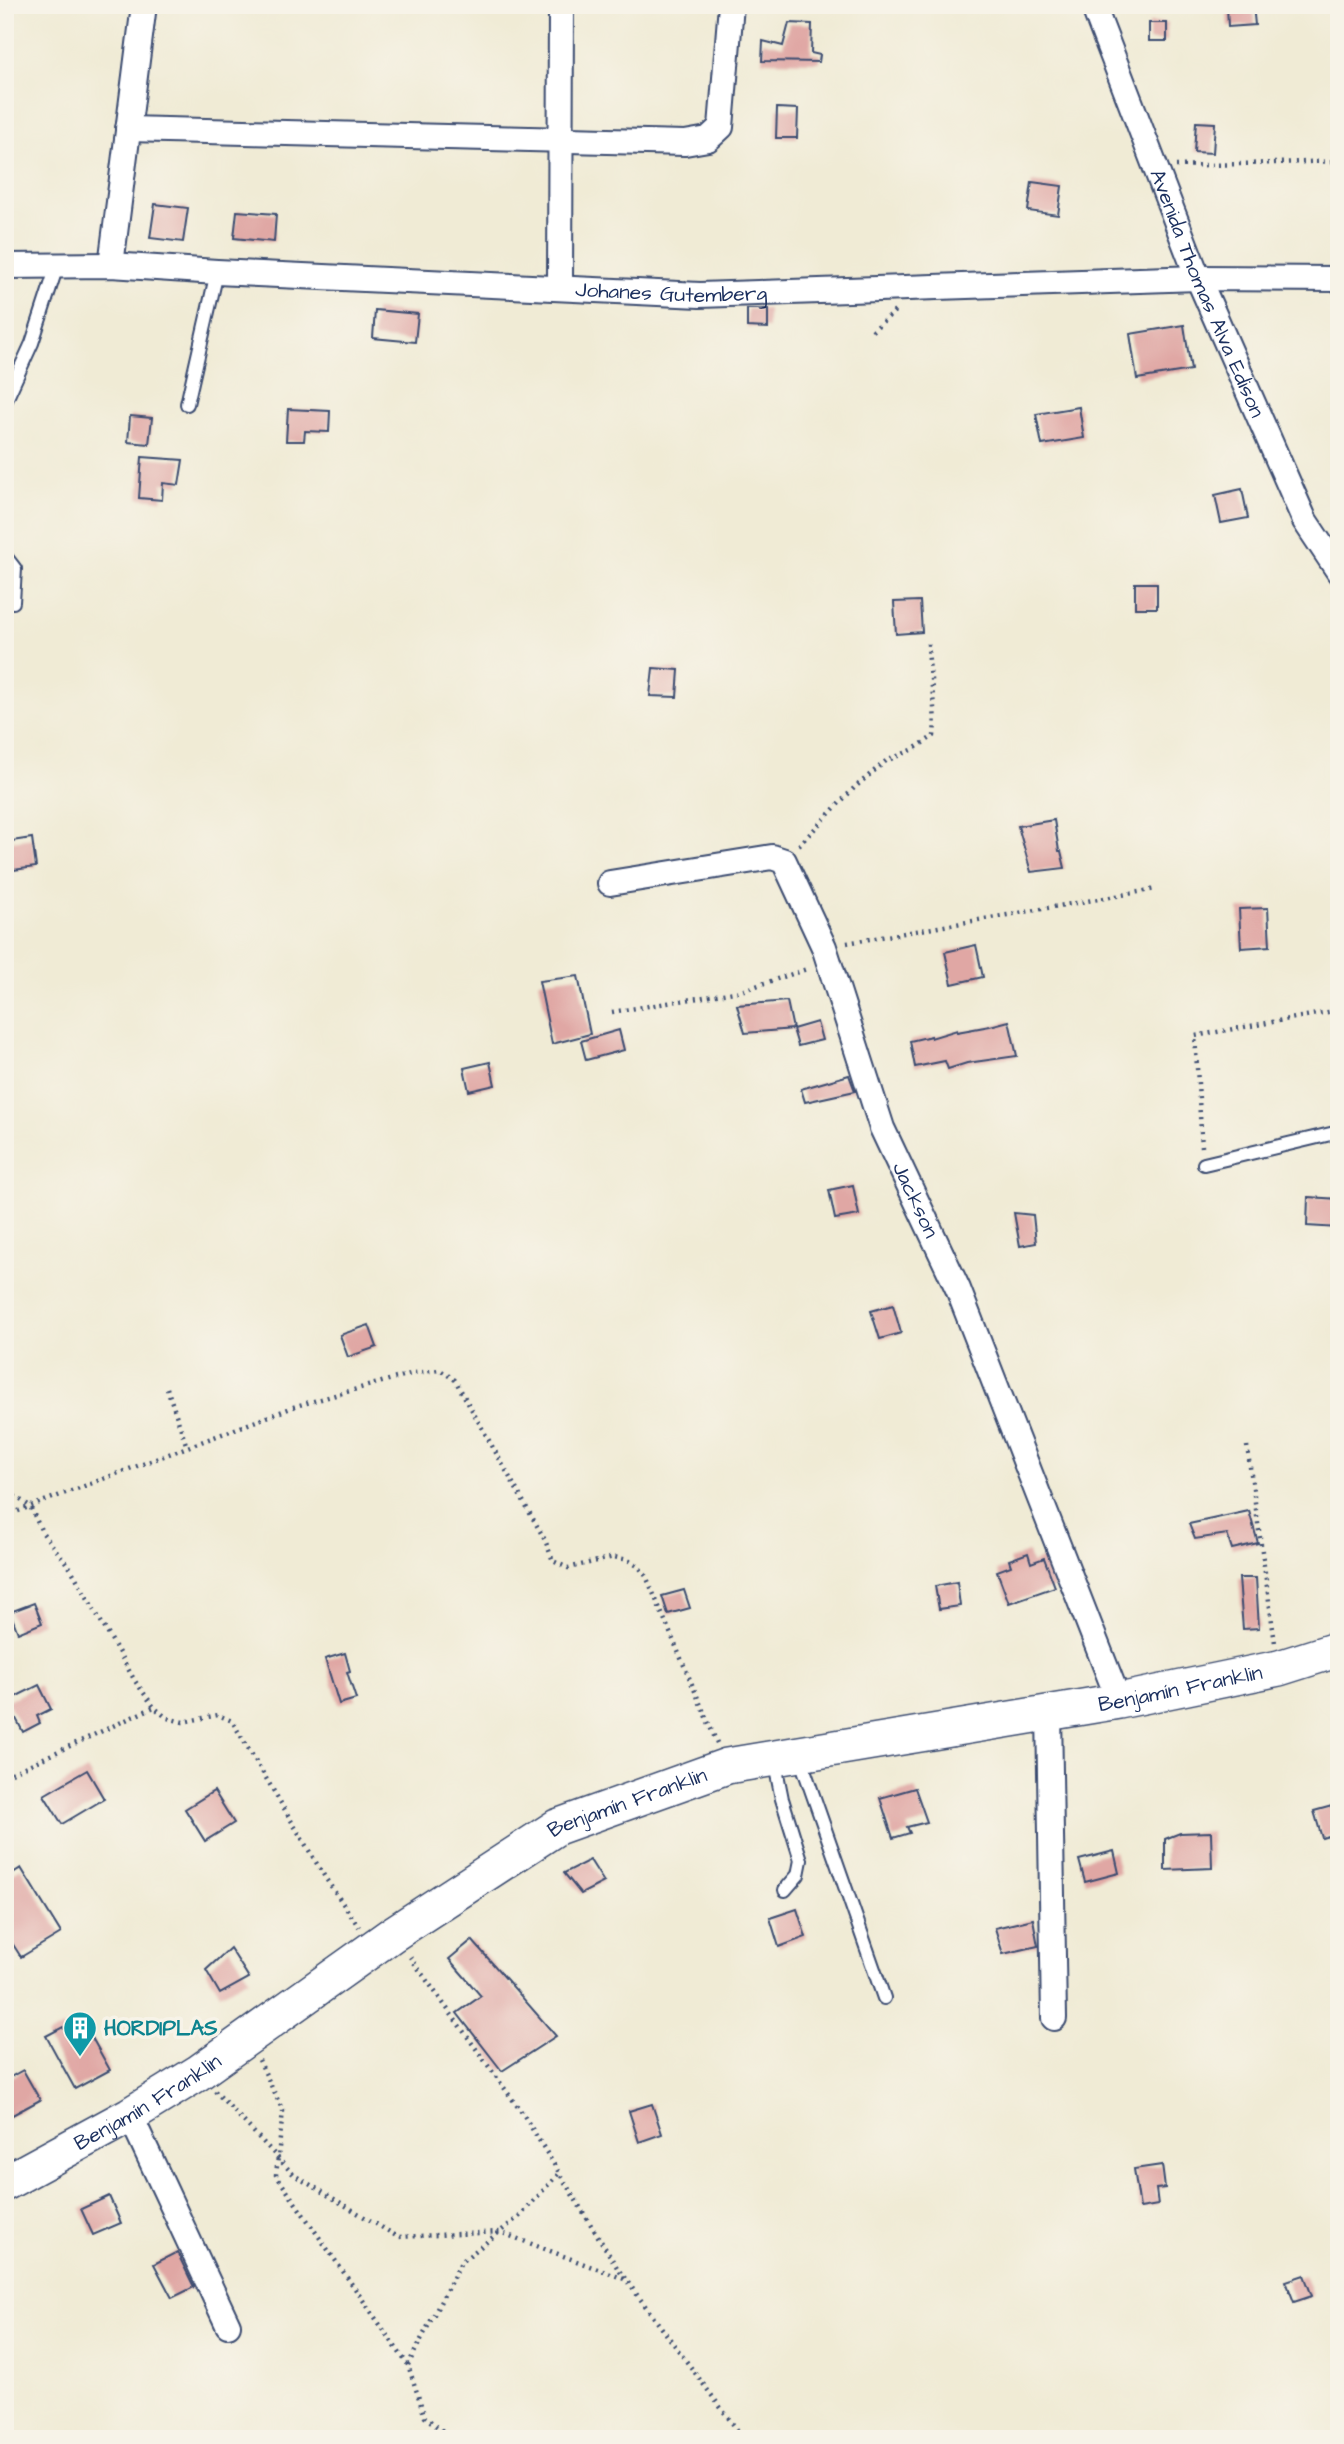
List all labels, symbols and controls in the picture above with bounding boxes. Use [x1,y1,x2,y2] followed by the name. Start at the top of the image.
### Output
[1142,165,1272,422] street label: Avenida Thomas Alva Edison
[575,275,768,310] street label: Johanes Gutemberg
[885,1157,946,1243] street label: Jackson
[1096,1658,1265,1719] street label: Benjamín Franklin
[542,1760,711,1844] street label: Benjamín Franklin
[61,2009,99,2058] building icon: HORDIPLAS
[104,2014,218,2043] place label: HORDIPLAS
[69,2047,227,2158] street label: Benjamín Franklin

